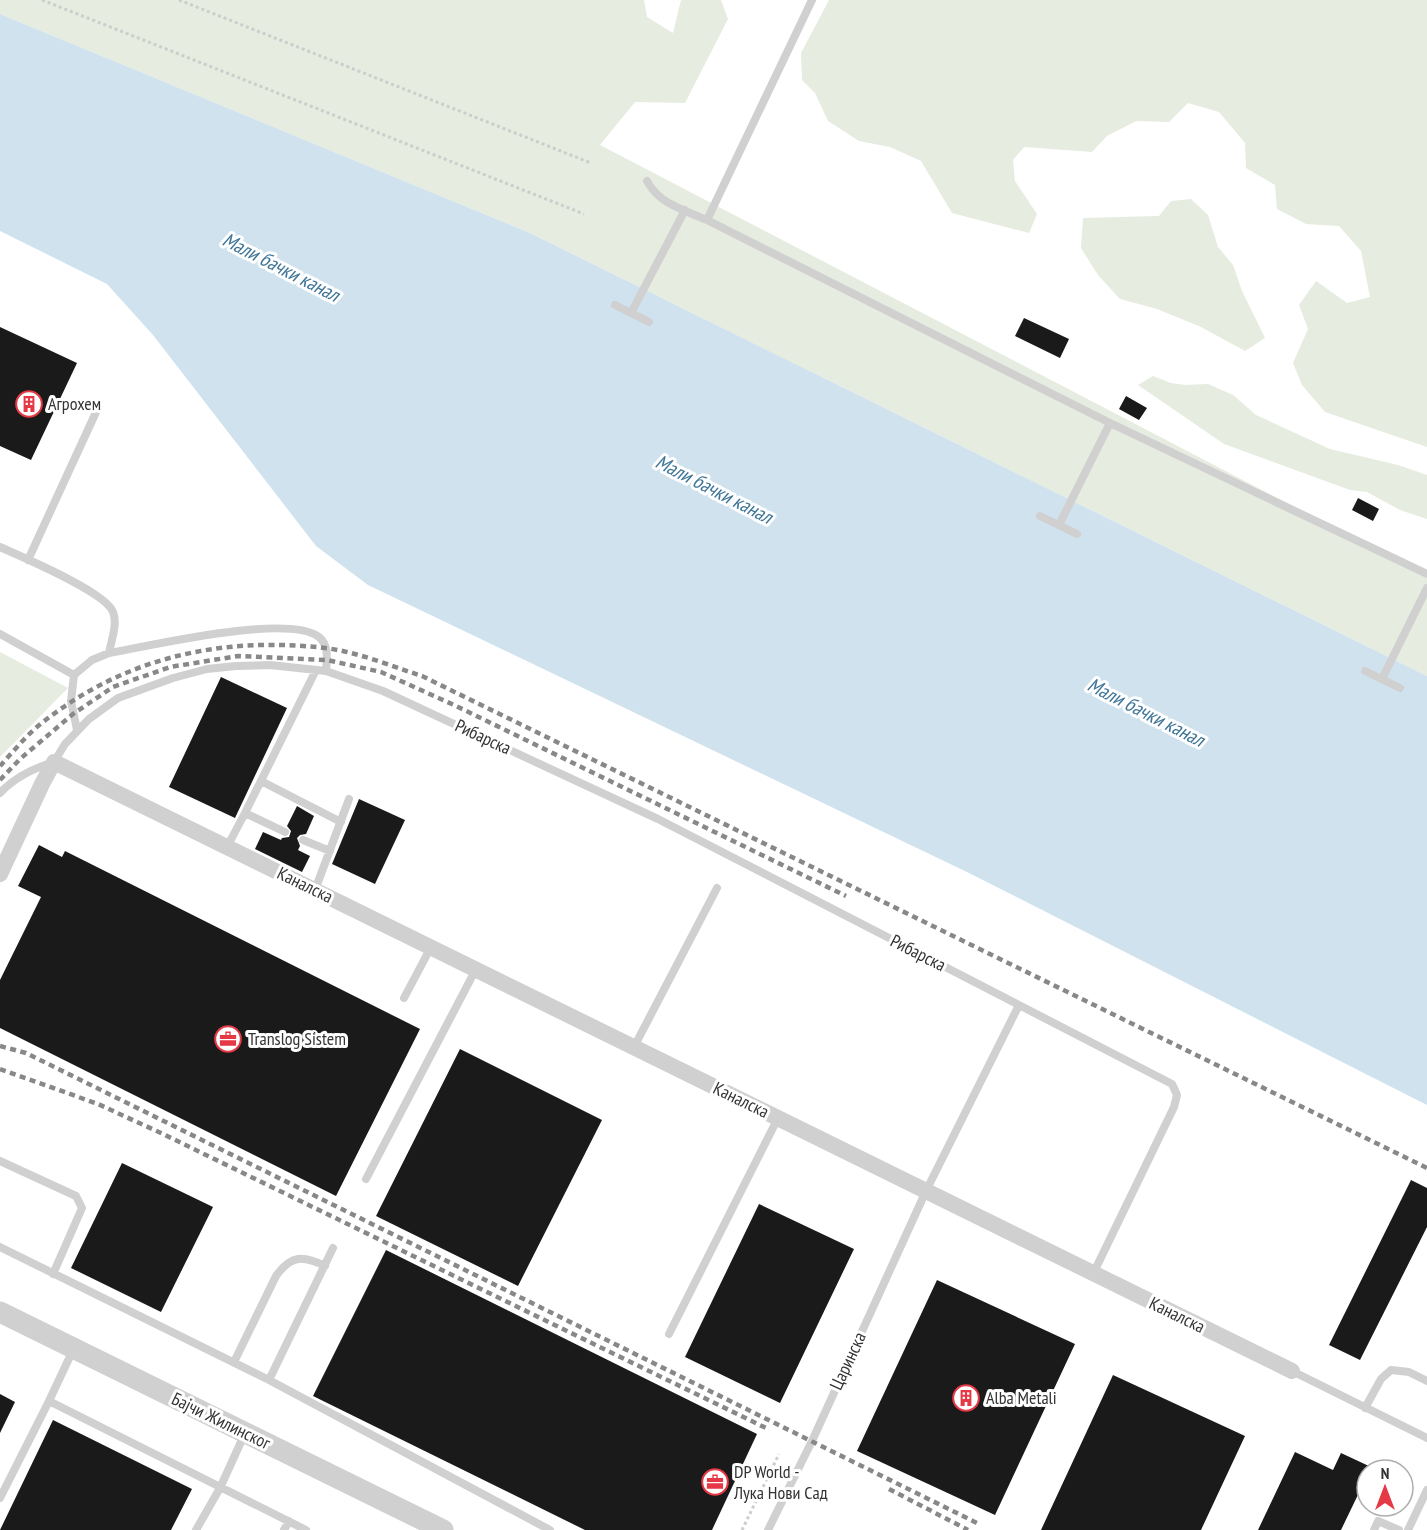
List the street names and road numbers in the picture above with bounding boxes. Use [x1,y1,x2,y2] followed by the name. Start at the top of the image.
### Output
[452,714,515,759] street label: Рибарска
[274,861,337,908] street label: Каналска
[887,929,950,976] street label: Рибарска
[710,1076,773,1123] street label: Каналска
[1146,1291,1209,1338] street label: Каналска
[824,1328,871,1393] street label: Царинска
[168,1387,275,1455] street label: Бајчи Жилинског

